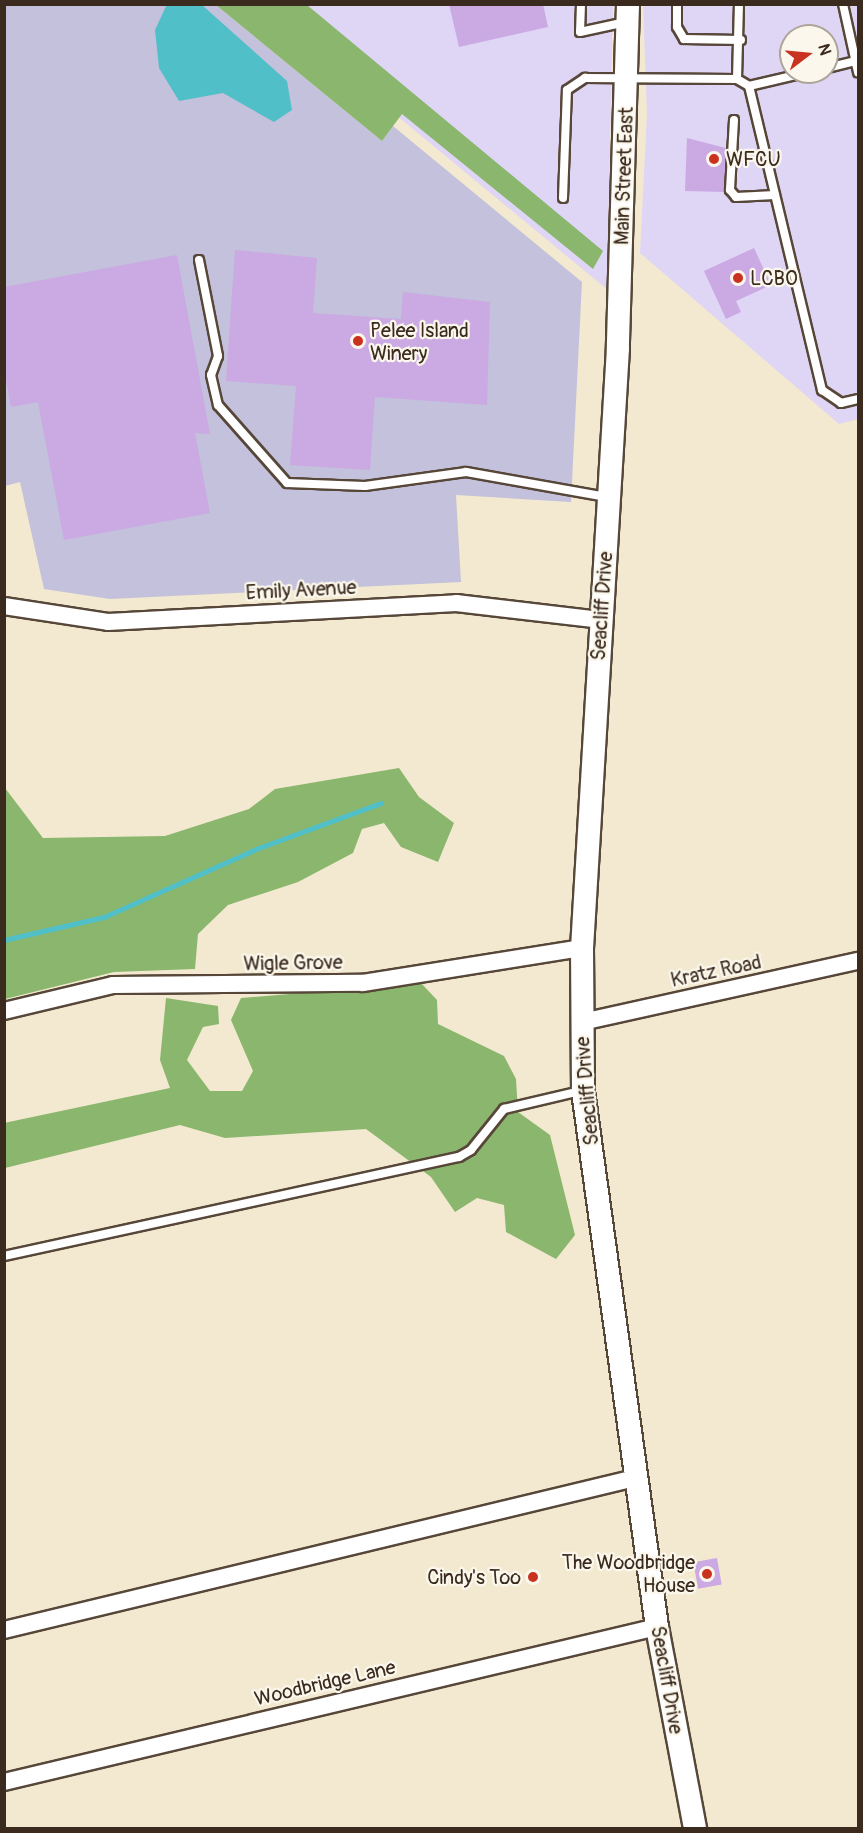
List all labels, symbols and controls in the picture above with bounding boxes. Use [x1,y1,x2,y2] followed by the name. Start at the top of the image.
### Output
[779,24,839,84] north arrow
[813,42,835,58] text: N
[610,107,638,245] street label: Main Street East
[726,147,781,171] place label: WFCU
[707,152,721,166] marker: WFCU
[750,266,798,290] place label: LCBO
[731,271,745,285] marker: LCBO
[370,318,469,365] place label: Pelee Island Winery
[351,334,365,348] marker: Pelee Island Winery
[586,551,618,661] street label: Seacliff Drive
[245,575,357,605] street label: Emily Avenue
[243,950,343,976] street label: Wigle Grove
[668,950,764,992] street label: Kratz Road
[570,1035,604,1147] street label: Seacliff Drive
[562,1550,695,1597] place label: The Woodbridge House
[427,1565,521,1589] place label: Cindy's Too
[700,1567,714,1581] marker: The Woodbridge House
[526,1570,540,1584] marker: Cindy's Too
[646,1624,688,1736] street label: Seacliff Drive
[252,1655,398,1711] street label: Woodbridge Lane

